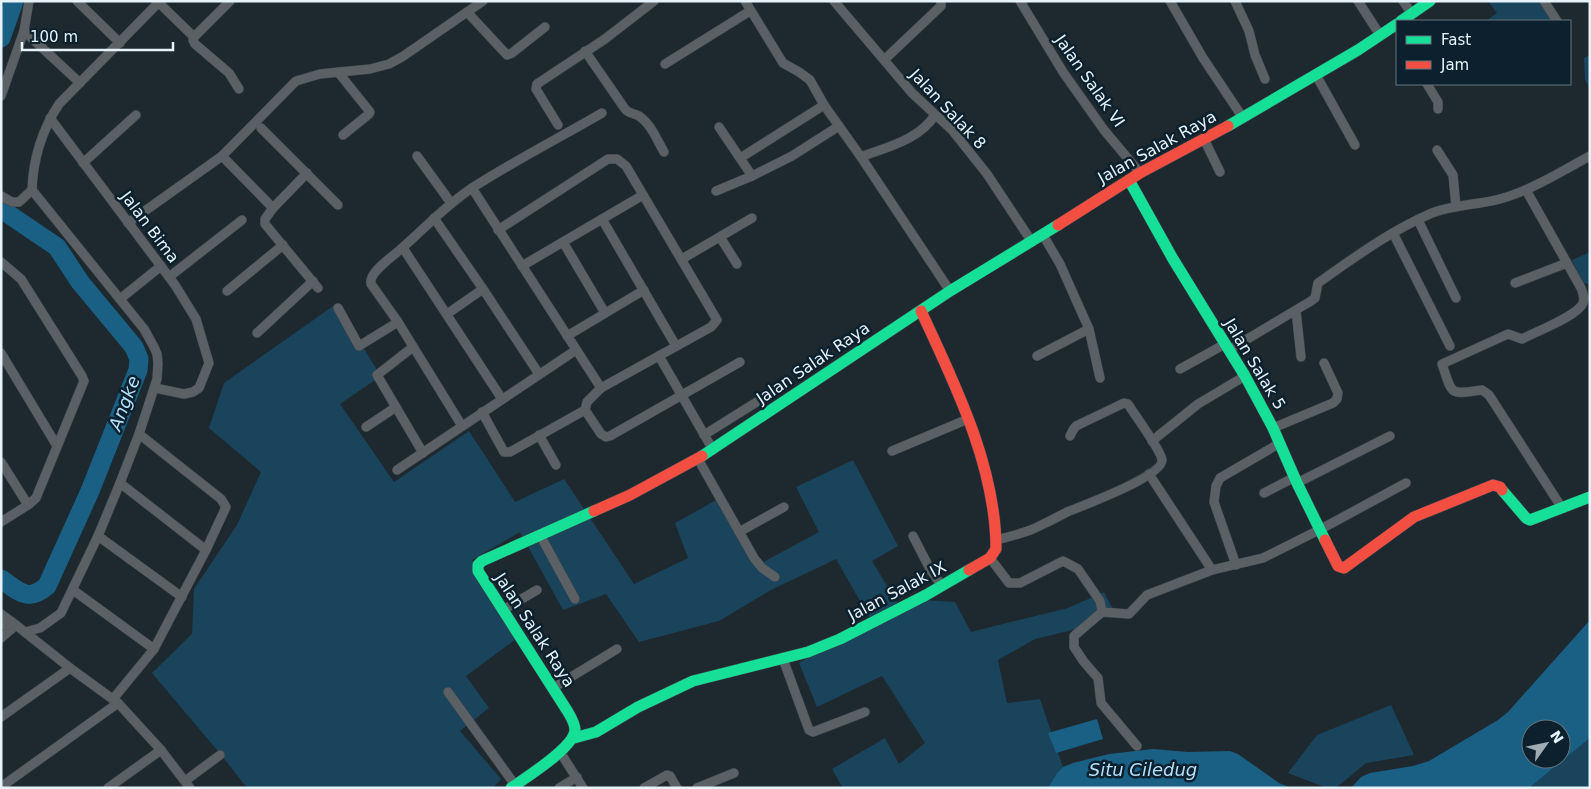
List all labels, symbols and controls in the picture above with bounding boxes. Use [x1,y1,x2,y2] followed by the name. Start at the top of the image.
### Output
[22,20,174,52] scale bar
[1396,20,1571,85] legend
[30,28,78,46] text: 100 m
[1051,30,1129,131] street label: Jalan Salak VI
[1441,31,1471,49] text: Fast
[1440,56,1469,74] text: Jam
[905,64,990,153] street label: Jalan Salak 8
[1094,107,1220,188] street label: Jalan Salak Raya
[116,187,183,267] street label: Jalan Bima
[1220,314,1290,413] street label: Jalan Salak 5
[752,318,873,408] street label: Jalan Salak Raya
[104,373,144,434] water label: Angke
[844,557,949,625] street label: Jalan Salak IX
[490,568,579,691] street label: Jalan Salak Raya
[1521,719,1571,769] north arrow
[1547,728,1567,746] text: N
[1089,759,1197,780] water label: Situ Ciledug

